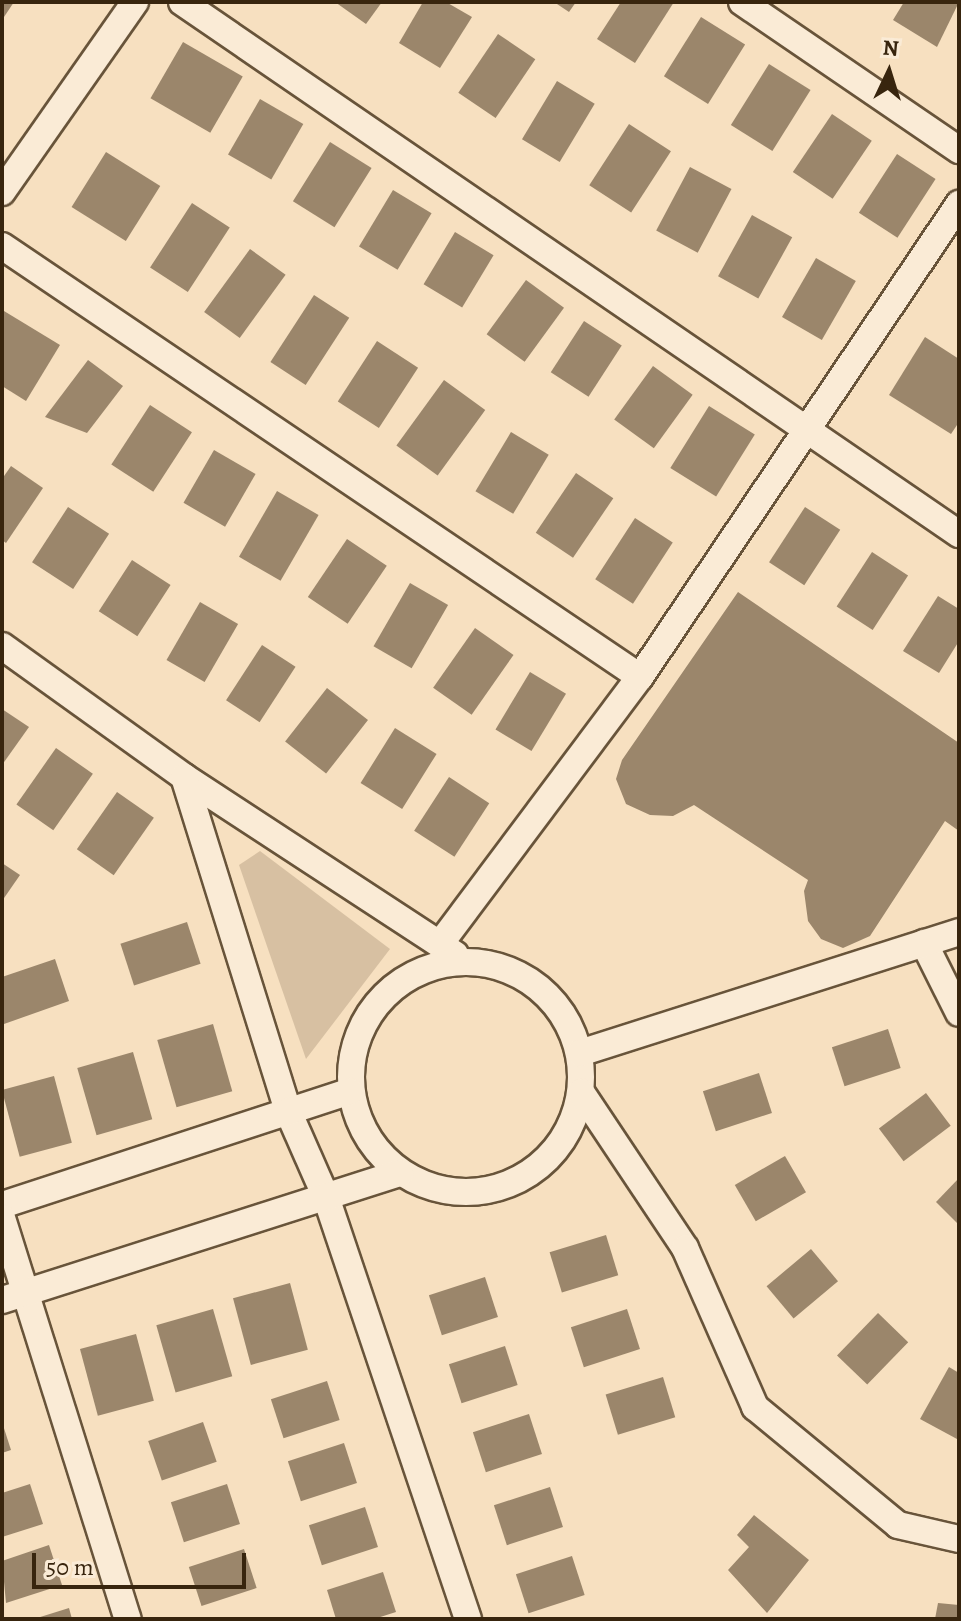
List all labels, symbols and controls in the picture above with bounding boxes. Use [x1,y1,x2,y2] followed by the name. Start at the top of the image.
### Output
[849,32,929,112] north arrow
[882,33,900,64] text: N
[36,1537,250,1587] scale bar
[46,1551,94,1583] text: 50 m

